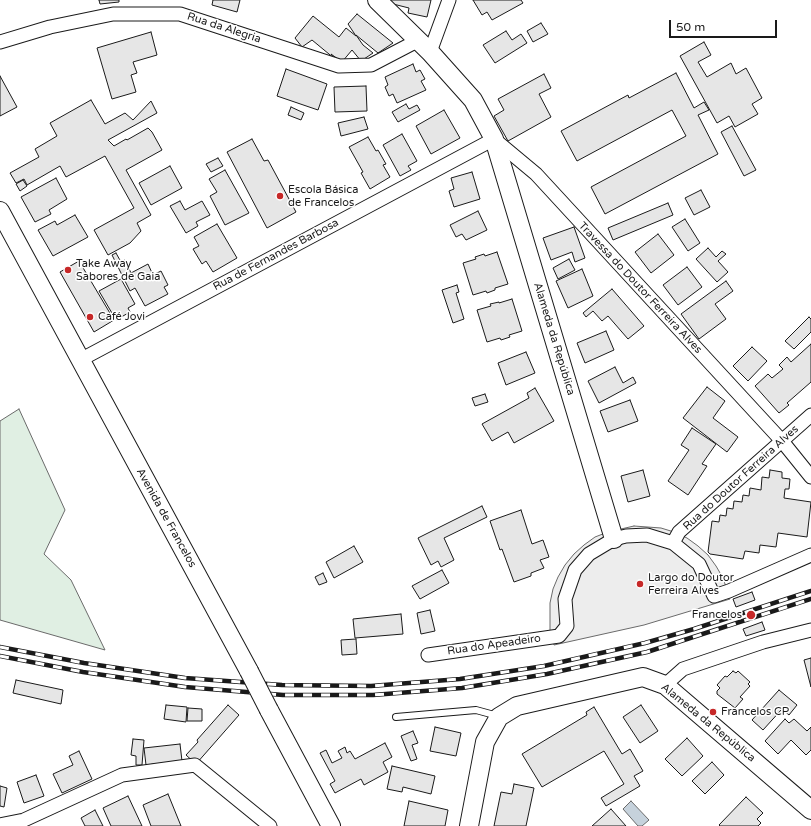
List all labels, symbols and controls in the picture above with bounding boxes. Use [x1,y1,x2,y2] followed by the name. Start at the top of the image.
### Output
[185,10,263,46] street label: Rua da Alegria
[671,12,779,38] scale bar
[676,20,705,34] text: 50 m
[288,183,358,209] place label: Escola Básica de Francelos
[275,191,285,201] marker: Escola Básica de Francelos
[211,216,341,294] street label: Rua de Fernandes Barbosa
[576,220,704,356] street label: Travessa do Doutor Ferreira Alves
[76,257,160,283] place label: Take Away Sabores de Gaia
[63,265,73,275] marker: Take Away Sabores de Gaia
[531,281,577,397] street label: Alameda da República
[98,310,145,324] place label: Café Jovi
[85,312,95,322] marker: Café Jovi
[681,423,801,533] street label: Rua do Doutor Ferreira Alves
[133,466,199,570] street label: Avenida de Francelos
[648,571,734,597] place label: Largo do Doutor Ferreira Alves
[635,579,645,589] marker: Largo do Doutor Ferreira Alves
[692,608,742,622] place label: Francelos
[745,609,757,621] marker: Francelos
[446,632,542,658] street label: Rua do Apeadeiro
[658,681,758,765] street label: Alameda da República
[721,705,789,719] place label: Francelos CP
[708,707,718,717] marker: Francelos CP

